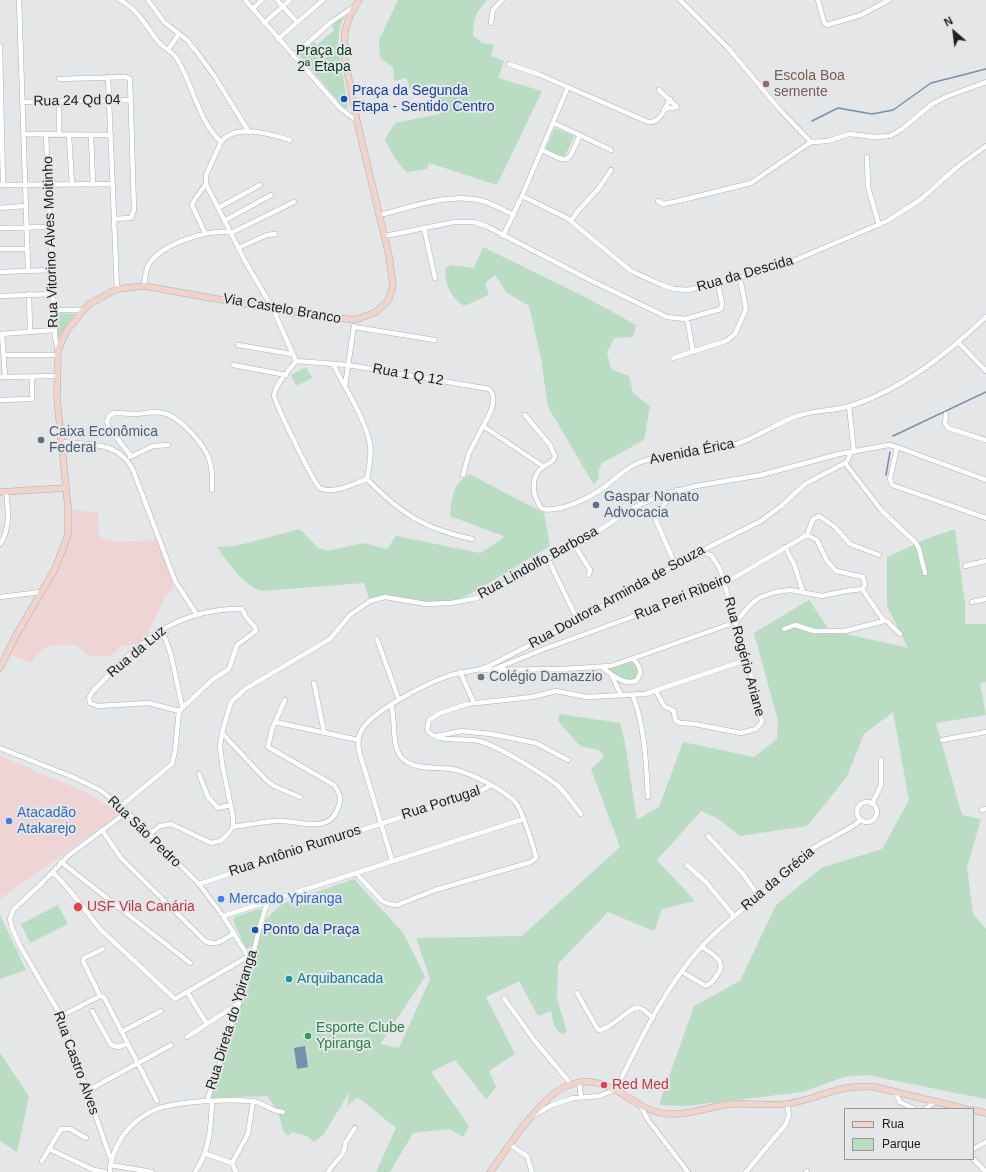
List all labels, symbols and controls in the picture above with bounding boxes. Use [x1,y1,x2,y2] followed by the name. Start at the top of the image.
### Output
[934,12,974,52] north arrow
[942,14,955,29] text: N
[296,43,352,76] park label: Praça da 2ª Etapa
[774,68,845,100] place label: Escola Boa semente
[761,79,771,89] marker: Escola Boa semente
[352,83,494,116] place label: Praça da Segunda Etapa - Sentido Centro
[33,92,121,110] street label: Rua 24 Qd 04
[339,94,349,104] marker: Praça da Segunda Etapa - Sentido Centro
[40,156,62,328] street label: Rua Vitorino Alves Moitinho
[695,252,795,296] street label: Rua da Descida
[222,290,342,328] street label: Via Castelo Branco
[371,361,445,389] street label: Rua 1 Q 12
[49,424,158,456] place label: Caixa Econômica Federal
[36,435,46,445] marker: Caixa Econômica Federal
[648,436,736,468] street label: Avenida Érica
[604,489,699,522] place label: Gaspar Nonato Advocacia
[591,500,601,510] marker: Gaspar Nonato Advocacia
[475,523,601,603] street label: Rua Lindolfo Barbosa
[526,542,708,652] street label: Rua Doutora Arminda de Souza
[632,570,734,624] street label: Rua Peri Ribeiro
[720,595,768,719] street label: Rua Rogério Ariane
[104,623,170,681] street label: Rua da Luz
[489,669,603,685] place label: Colégio Damazzio
[476,672,486,682] marker: Colégio Damazzio
[400,782,482,824] street label: Rua Portugal
[104,793,184,871] street label: Rua São Pedro
[17,805,76,838] place label: Atacadão Atakarejo
[4,816,14,826] marker: Atacadão Atakarejo
[227,822,363,880] street label: Rua Antônio Rumuros
[738,844,818,914] street label: Rua da Grécia
[229,891,342,907] place label: Mercado Ypiranga
[216,894,226,904] marker: Mercado Ypiranga
[87,899,195,915] place label: USF Vila Canária
[72,901,84,913] marker: USF Vila Canária
[263,922,360,938] place label: Ponto da Praça
[250,925,260,935] marker: Ponto da Praça
[203,948,261,1092] street label: Rua Direta do Ypiranga
[297,971,383,987] place label: Arquibancada
[284,974,294,984] marker: Arquibancada
[49,1009,103,1117] street label: Rua Castro Alves
[316,1020,405,1052] place label: Esporte Clube Ypiranga
[303,1031,313,1041] marker: Esporte Clube Ypiranga
[612,1077,669,1093] place label: Red Med
[599,1080,609,1090] marker: Red Med
[844,1108,974,1160] legend
[882,1117,904,1131] text: Rua
[882,1137,921,1151] text: Parque

